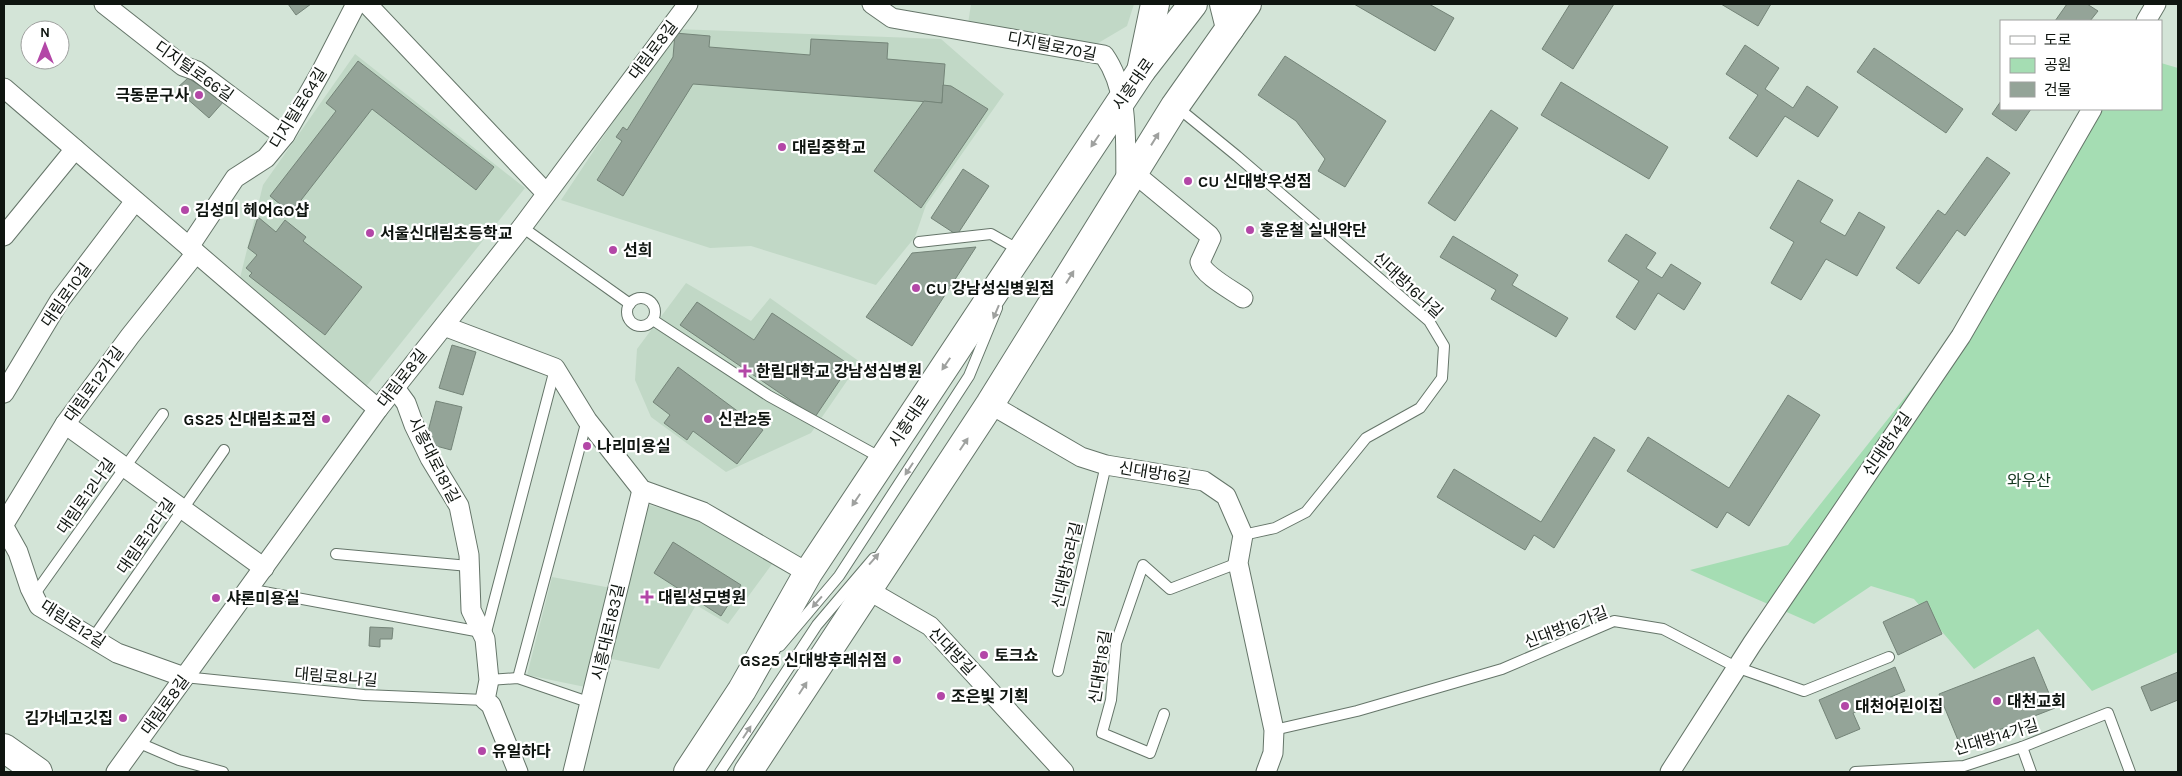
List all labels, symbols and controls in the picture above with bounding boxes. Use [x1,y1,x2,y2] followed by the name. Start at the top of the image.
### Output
[625,17,681,83] street label: 대림로8길
[20,20,70,70] north arrow
[2000,20,2162,110] legend
[40,24,50,41] text: N
[1006,28,1098,64] street label: 디지털로70길
[2044,31,2072,49] text: 도로
[151,37,237,105] street label: 디지털로66길
[1108,54,1158,114] street label: 시흥대로
[2044,56,2072,74] text: 공원
[266,64,330,152] street label: 디지털로64길
[2044,81,2072,99] text: 건물
[115,86,189,105] place label: 극동문구사
[193,89,205,101] marker: 극동문구사
[1151,132,1160,145] one-way arrow
[1090,134,1100,147] one-way arrow
[792,138,866,157] place label: 대림중학교
[776,141,788,153] marker: 대림중학교
[1198,172,1312,191] place label: CU 신대방우성점
[1182,175,1194,187] marker: CU 신대방우성점
[195,201,309,220] place label: 김성미 헤어GO샵
[179,204,191,216] marker: 김성미 헤어GO샵
[1260,221,1367,240] place label: 홍운철 실내악단
[380,224,513,243] place label: 서울신대림초등학교
[1244,224,1256,236] marker: 홍운철 실내악단
[364,227,376,239] marker: 서울신대림초등학교
[623,241,652,260] place label: 선희
[607,244,619,256] marker: 선희
[1369,248,1447,322] street label: 신대방16나길
[37,259,95,331] street label: 대림로10길
[1065,270,1074,283] one-way arrow
[926,279,1054,298] place label: CU 강남성심병원점
[910,282,922,294] marker: CU 강남성심병원점
[991,305,999,319] one-way arrow
[60,343,128,425] street label: 대림로12가길
[373,345,431,411] street label: 대림로8길
[941,358,951,371] one-way arrow
[756,362,922,381] place label: 한림대학교 강남성심병원
[738,364,752,378] marker: 한림대학교 강남성심병원
[885,391,933,451] street label: 시흥대로
[1859,408,1915,480] street label: 신대방14길
[184,410,316,429] place label: GS25 신대림초교점
[718,410,772,429] place label: 신관2동
[320,413,332,425] marker: GS25 신대림초교점
[702,413,714,425] marker: 신관2동
[404,414,464,506] street label: 시흥대로181길
[597,437,671,456] place label: 나리미용실
[959,437,969,451] one-way arrow
[581,440,593,452] marker: 나리미용실
[53,454,119,538] street label: 대림로12나길
[1117,458,1193,488] street label: 신대방16길
[904,462,914,475] one-way arrow
[2007,471,2051,490] park label: 와우산
[851,493,861,507] one-way arrow
[113,494,179,578] street label: 대림로12다길
[1048,520,1086,610] street label: 신대방16라길
[868,552,879,565] one-way arrow
[588,582,628,682] street label: 시흥대로183길
[658,588,746,607] place label: 대림성모병원
[226,589,300,608] place label: 샤론미용실
[640,590,654,604] marker: 대림성모병원
[210,592,222,604] marker: 샤론미용실
[37,596,109,652] street label: 대림로12길
[811,596,822,609] one-way arrow
[1521,602,1611,652] street label: 신대방16가길
[925,623,979,679] street label: 신대방길
[1085,629,1115,705] street label: 신대방18길
[994,646,1038,665] place label: 토크쇼
[978,649,990,661] marker: 토크쇼
[740,651,887,670] place label: GS25 신대방후레쉬점
[891,654,903,666] marker: GS25 신대방후레쉬점
[294,664,378,690] street label: 대림로8나길
[137,672,193,738] street label: 대림로8길
[799,681,808,694] one-way arrow
[951,687,1029,706] place label: 조은빛 기획
[935,690,947,702] marker: 조은빛 기획
[2007,692,2066,711] place label: 대천교회
[1991,695,2003,707] marker: 대천교회
[1855,697,1943,716] place label: 대천어린이집
[1839,700,1851,712] marker: 대천어린이집
[25,709,113,728] place label: 김가네고깃집
[117,712,129,724] marker: 김가네고깃집
[1951,715,2041,759] street label: 신대방14가길
[742,725,751,738] one-way arrow
[492,742,551,761] place label: 유일하다
[476,745,488,757] marker: 유일하다

